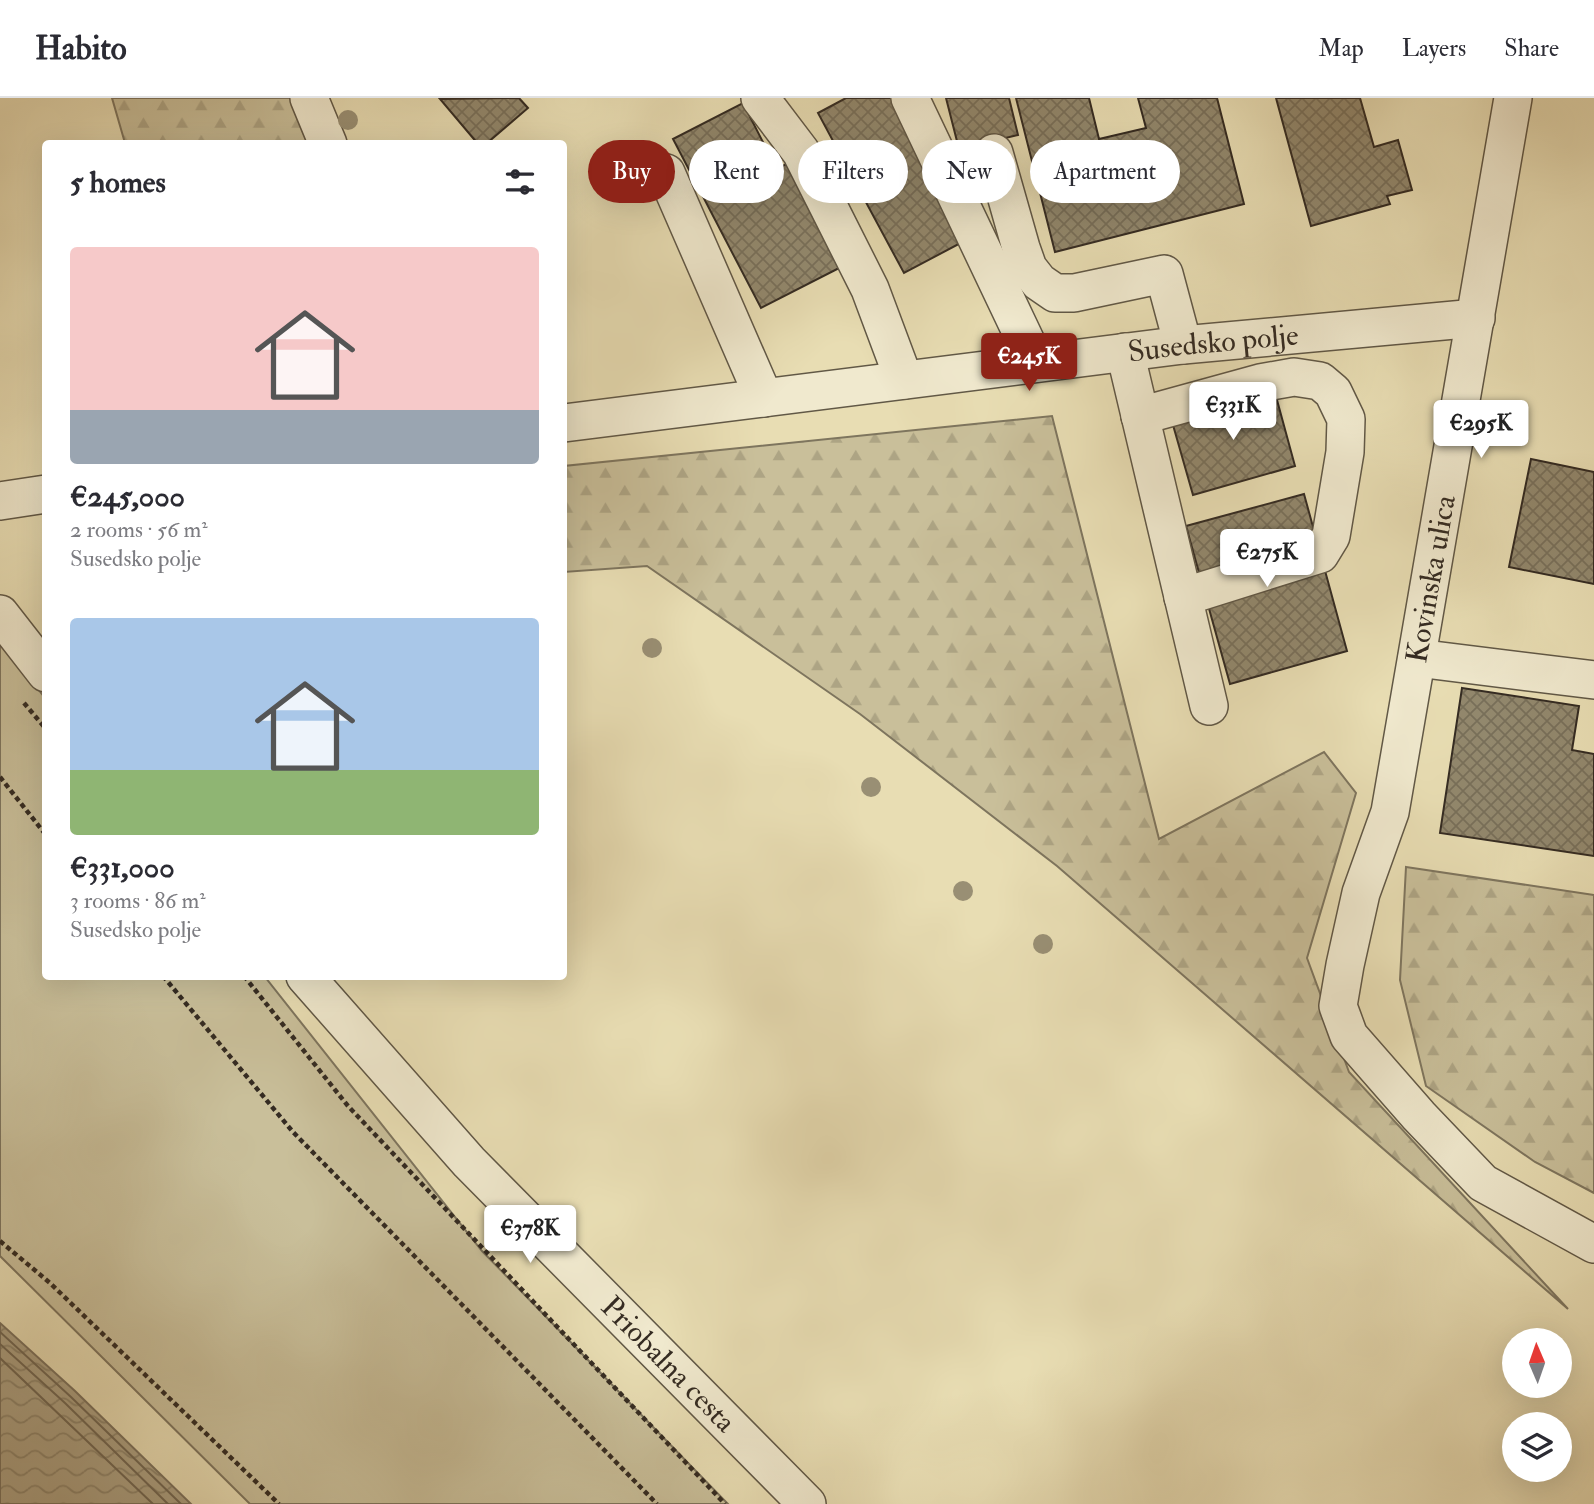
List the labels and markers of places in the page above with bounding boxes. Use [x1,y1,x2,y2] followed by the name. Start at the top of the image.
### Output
[980,334,1078,393] pin: €245K
[1184,382,1282,442] pin: €331K
[1432,400,1530,460] pin: €295K
[1218,530,1316,589] pin: €275K
[481,1206,579,1265] pin: €378K

